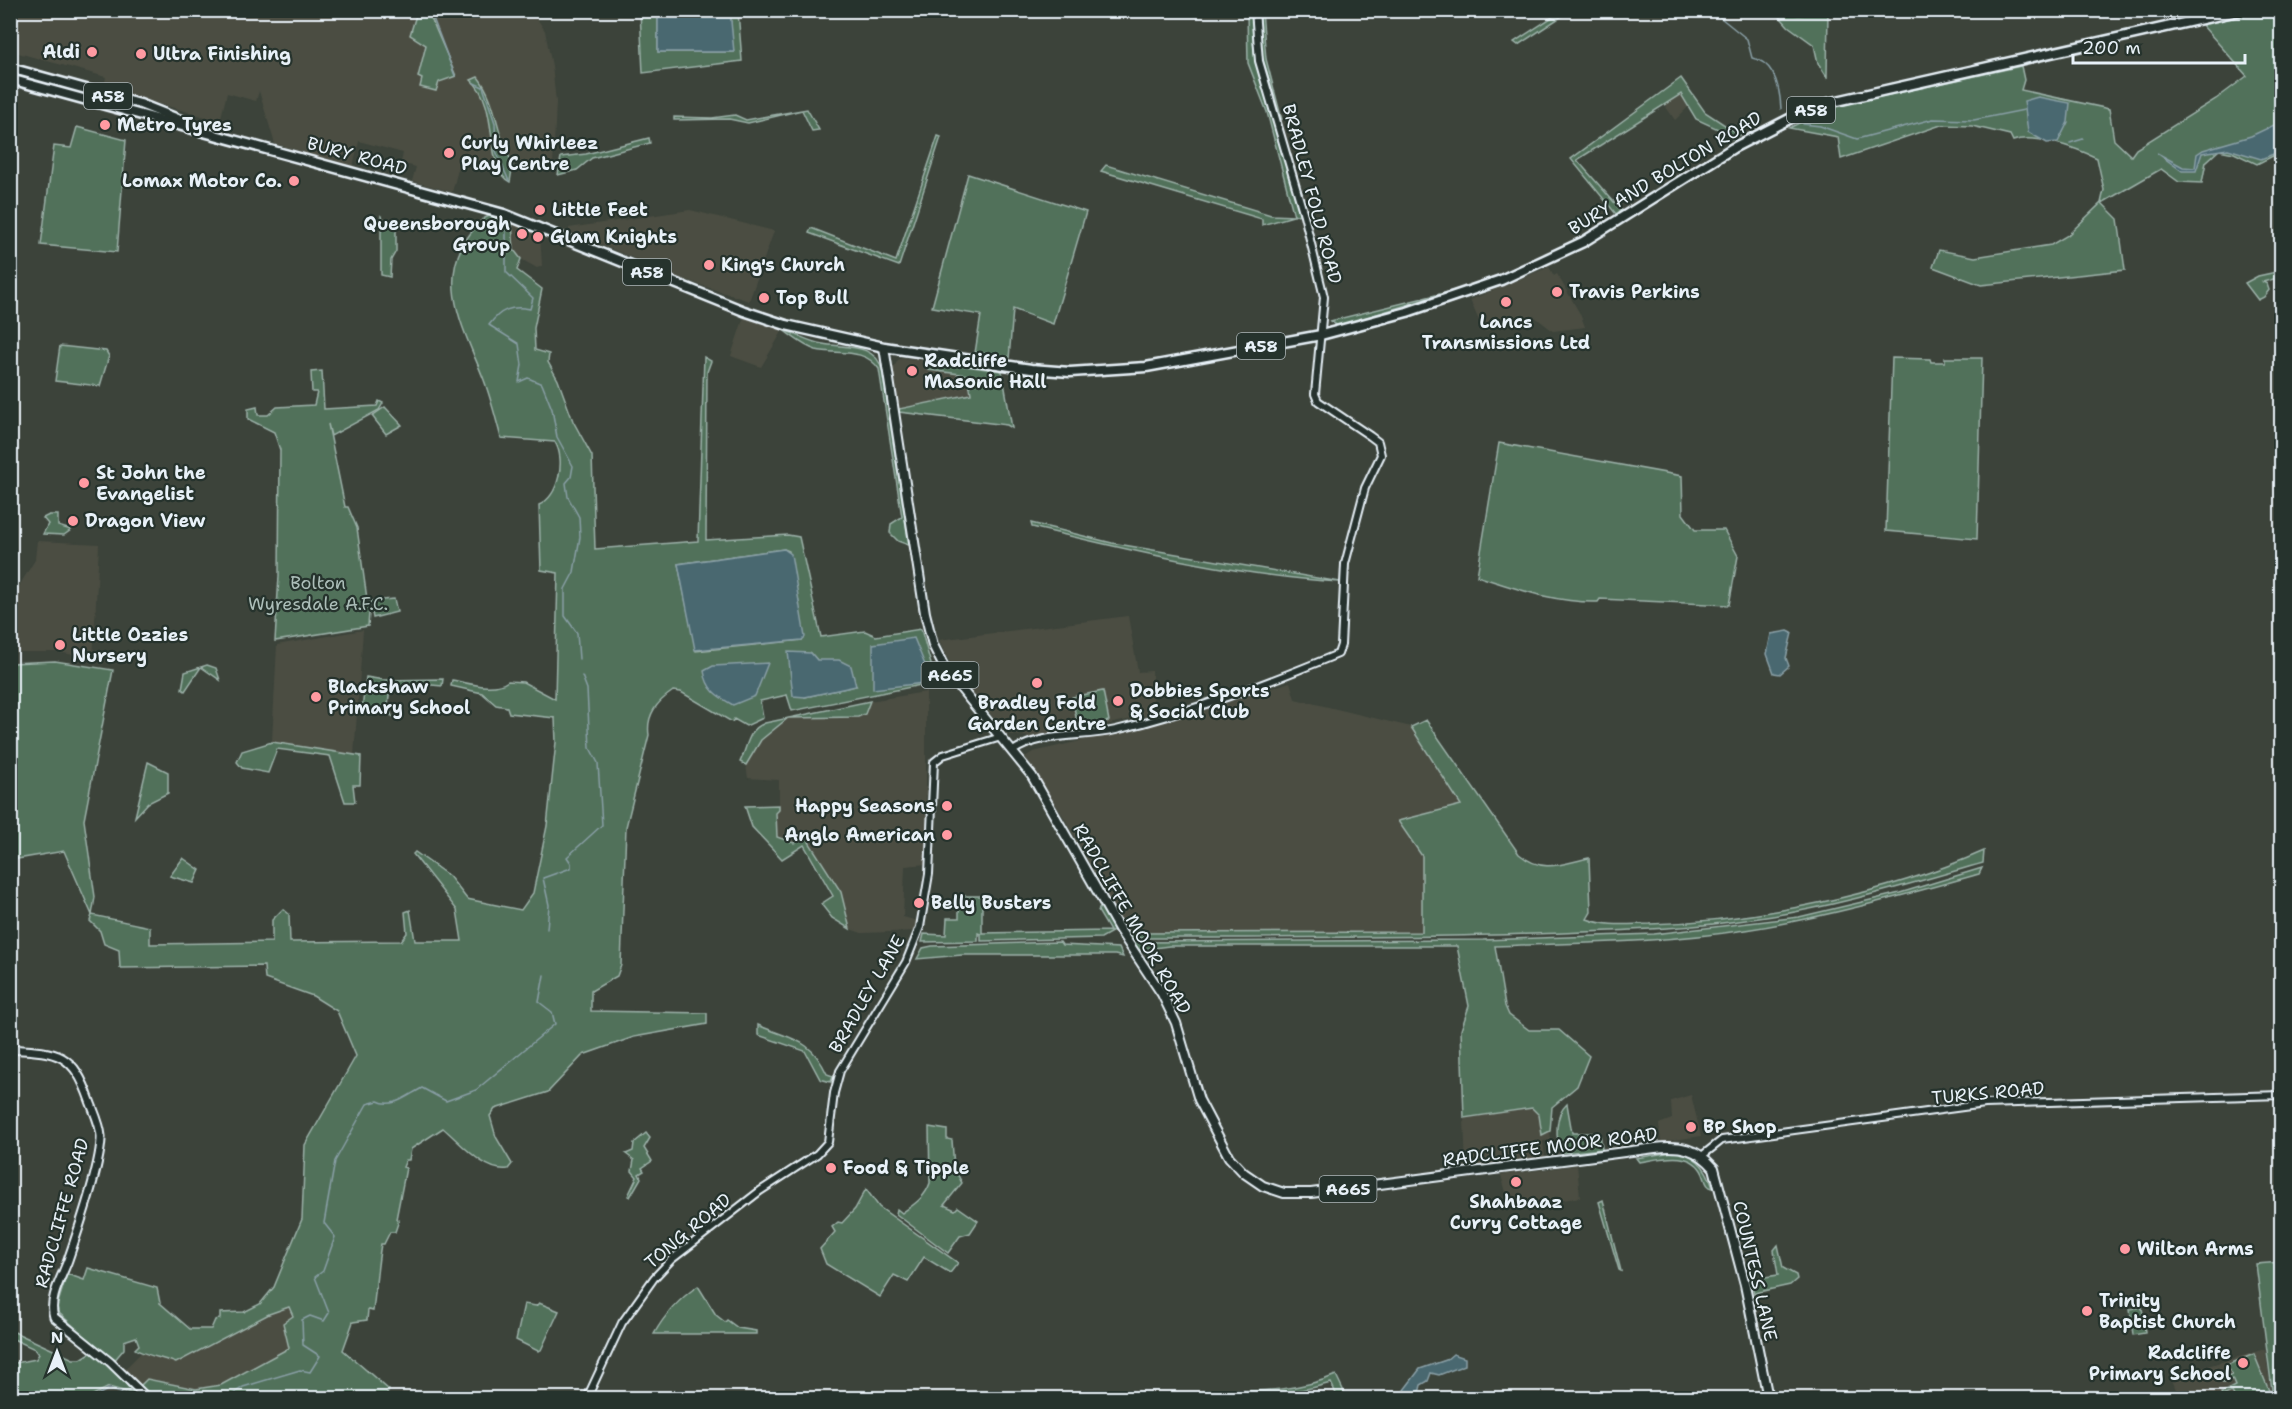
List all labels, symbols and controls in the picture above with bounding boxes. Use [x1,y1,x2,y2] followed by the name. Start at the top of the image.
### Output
[2073,27,2246,65] scale bar
[2082,36,2141,60] text: 200 m
[42,40,80,64] place label: Aldi
[153,42,291,66] place label: Ultra Finishing
[85,45,99,59] marker: Aldi
[134,47,148,61] marker: Ultra Finishing
[84,83,132,109] road number: A58
[1787,97,1835,123] road number: A58
[1276,101,1348,287] street label: BRADLEY FOLD ROAD
[1564,106,1766,240] street label: BURY AND BOLTON ROAD
[117,113,232,137] place label: Metro Tyres
[98,118,112,132] marker: Metro Tyres
[304,131,410,181] street label: BURY ROAD
[461,131,599,176] place label: Curly Whirleez Play Centre
[442,146,456,160] marker: Curly Whirleez Play Centre
[122,169,282,193] place label: Lomax Motor Co.
[287,174,301,188] marker: Lomax Motor Co.
[552,198,648,222] place label: Little Feet
[533,203,547,217] marker: Little Feet
[363,212,510,257] place label: Queensborough Group
[550,225,677,249] place label: Glam Knights
[515,227,529,241] marker: Queensborough Group
[531,230,545,244] marker: Glam Knights
[721,253,845,277] place label: King's Church
[702,258,716,272] marker: King's Church
[623,259,671,285] road number: A58
[1569,280,1700,304] place label: Travis Perkins
[1550,285,1564,299] marker: Travis Perkins
[776,286,849,310] place label: Top Bull
[757,291,771,305] marker: Top Bull
[1499,295,1513,309] marker: Lancs Transmissions Ltd
[1422,310,1590,355] place label: Lancs Transmissions Ltd
[1237,333,1285,359] road number: A58
[924,349,1046,394] place label: Radcliffe Masonic Hall
[905,364,919,378] marker: Radcliffe Masonic Hall
[96,461,206,506] place label: St John the Evangelist
[77,476,91,490] marker: St John the Evangelist
[85,509,206,533] place label: Dragon View
[66,514,80,528] marker: Dragon View
[248,571,388,616] park label: Bolton Wyresdale A.F.C.
[72,623,188,668] place label: Little Ozzies Nursery
[53,638,67,652] marker: Little Ozzies Nursery
[922,662,978,688] road number: A665
[328,675,470,720] place label: Blackshaw Primary School
[1030,676,1044,690] marker: Bradley Fold Garden Centre
[1130,679,1269,724] place label: Dobbies Sports & Social Club
[309,690,323,704] marker: Blackshaw Primary School
[968,691,1107,736] place label: Bradley Fold Garden Centre
[1111,694,1125,708] marker: Dobbies Sports & Social Club
[795,794,935,818] place label: Happy Seasons
[940,799,954,813] marker: Happy Seasons
[1068,819,1197,1019] street label: RADCLIFFE MOOR ROAD
[785,823,935,847] place label: Anglo American
[940,828,954,842] marker: Anglo American
[931,891,1051,915] place label: Belly Busters
[912,896,926,910] marker: Belly Busters
[823,930,911,1058] street label: BRADLEY LANE
[1931,1076,2046,1110] street label: TURKS ROAD
[1703,1115,1777,1139] place label: BP Shop
[1684,1120,1698,1134] marker: BP Shop
[1441,1122,1659,1172] street label: RADCLIFFE MOOR ROAD
[29,1135,95,1291] street label: RADCLIFFE ROAD
[843,1156,969,1180] place label: Food & Tipple
[824,1161,838,1175] marker: Food & Tipple
[1509,1175,1523,1189] marker: Shahbaaz Curry Cottage
[1320,1176,1376,1202] road number: A665
[640,1188,736,1274] street label: TONG ROAD
[1450,1190,1582,1235] place label: Shahbaaz Curry Cottage
[1727,1198,1783,1344] street label: COUNTESS LANE
[2137,1237,2254,1261] place label: Wilton Arms
[2118,1242,2132,1256] marker: Wilton Arms
[2099,1289,2236,1334] place label: Trinity Baptist Church
[2080,1304,2094,1318] marker: Trinity Baptist Church
[27,1322,87,1382] north arrow
[51,1327,63,1348] text: N
[2089,1341,2231,1386] place label: Radcliffe Primary School
[2236,1356,2250,1370] marker: Radcliffe Primary School

